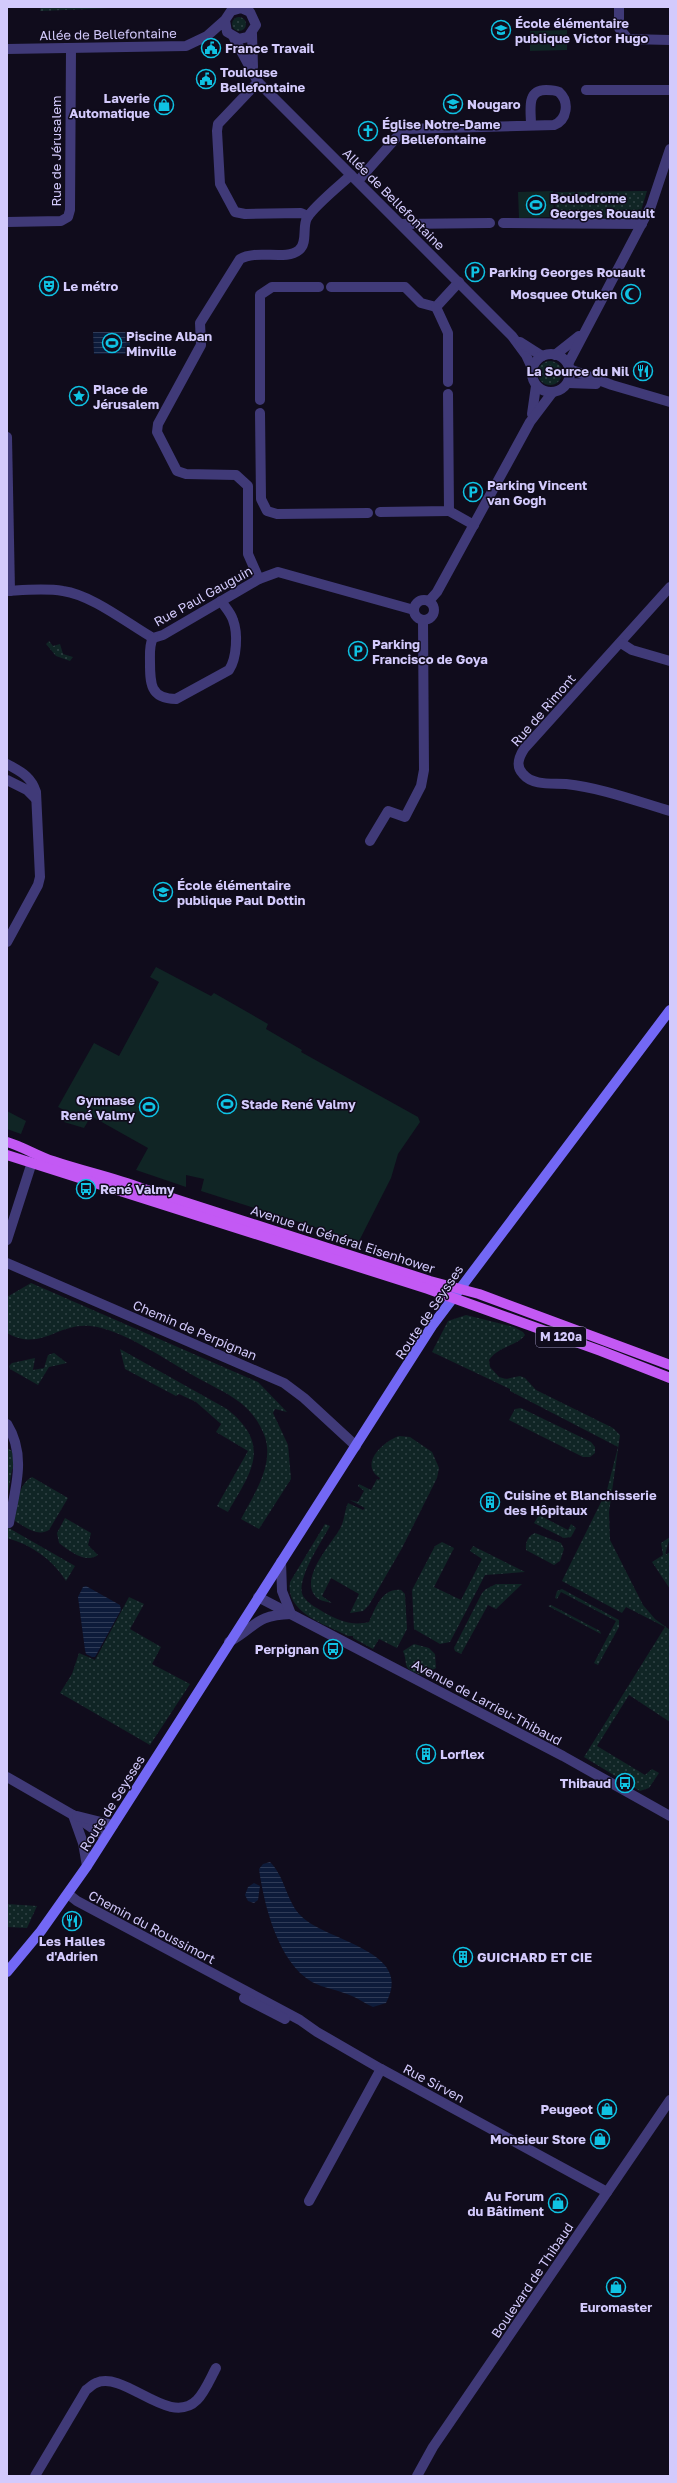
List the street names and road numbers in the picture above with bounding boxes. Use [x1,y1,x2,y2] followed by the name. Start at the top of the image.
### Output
[39,25,177,43] street label: Allée de Bellefontaine
[48,95,64,207] street label: Rue de Jérusalem
[340,145,448,253] street label: Allée de Bellefontaine
[151,562,255,630] street label: Rue Paul Gauguin
[507,671,579,749] street label: Rue de Rimont
[249,1202,437,1276] street label: Avenue du Général Eisenhower
[392,1262,467,1362] street label: Route de Seysses
[131,1297,259,1363] street label: Chemin de Perpignan
[536,1327,586,1347] road number: M 120a
[409,1656,565,1748] street label: Avenue de Larrieu-Thibaud
[76,1752,148,1854] street label: Route de Seysses
[86,1887,218,1967] street label: Chemin du Roussimort
[401,2060,467,2106] street label: Rue Sirven
[487,2219,577,2341] street label: Boulevard de Thibaud

